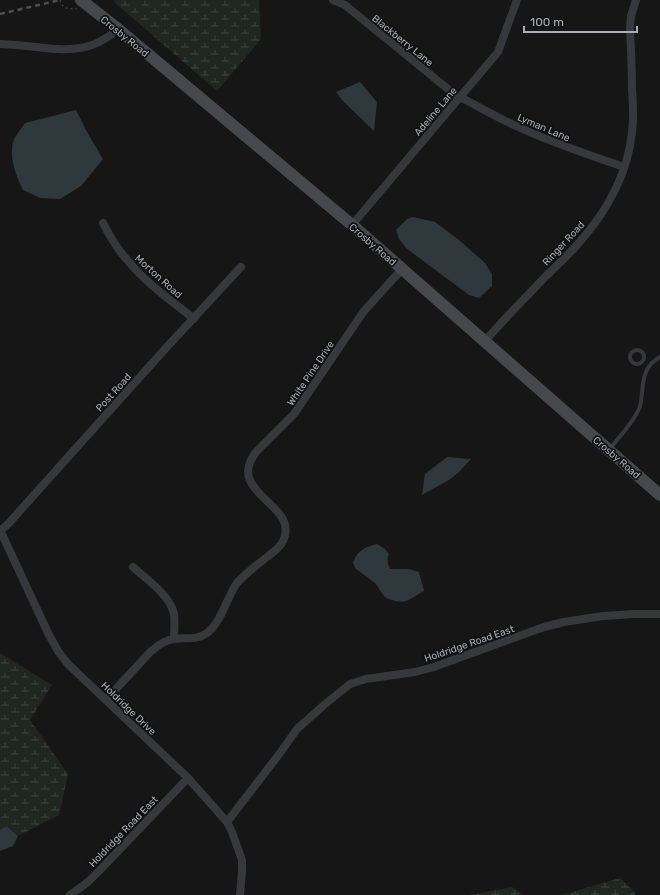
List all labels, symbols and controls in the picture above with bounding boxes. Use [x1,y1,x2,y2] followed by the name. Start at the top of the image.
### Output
[524,8,637,34] scale bar
[369,13,436,69] street label: Blackberry Lane
[98,14,151,60] street label: Crosby Road
[530,15,564,29] text: 100 m
[412,85,460,138] street label: Adeline Lane
[516,111,572,145] street label: Lyman Lane
[540,219,587,268] street label: Ringer Road
[346,221,398,268] street label: Crosby Road
[132,252,184,301] street label: Morton Road
[285,339,337,408] street label: White Pine Drive
[93,371,134,414] street label: Post Road
[590,434,642,481] street label: Crosby Road
[423,623,516,665] street label: Holdridge Road East
[98,680,158,738] street label: Holdridge Drive
[87,794,161,870] street label: Holdridge Road East

